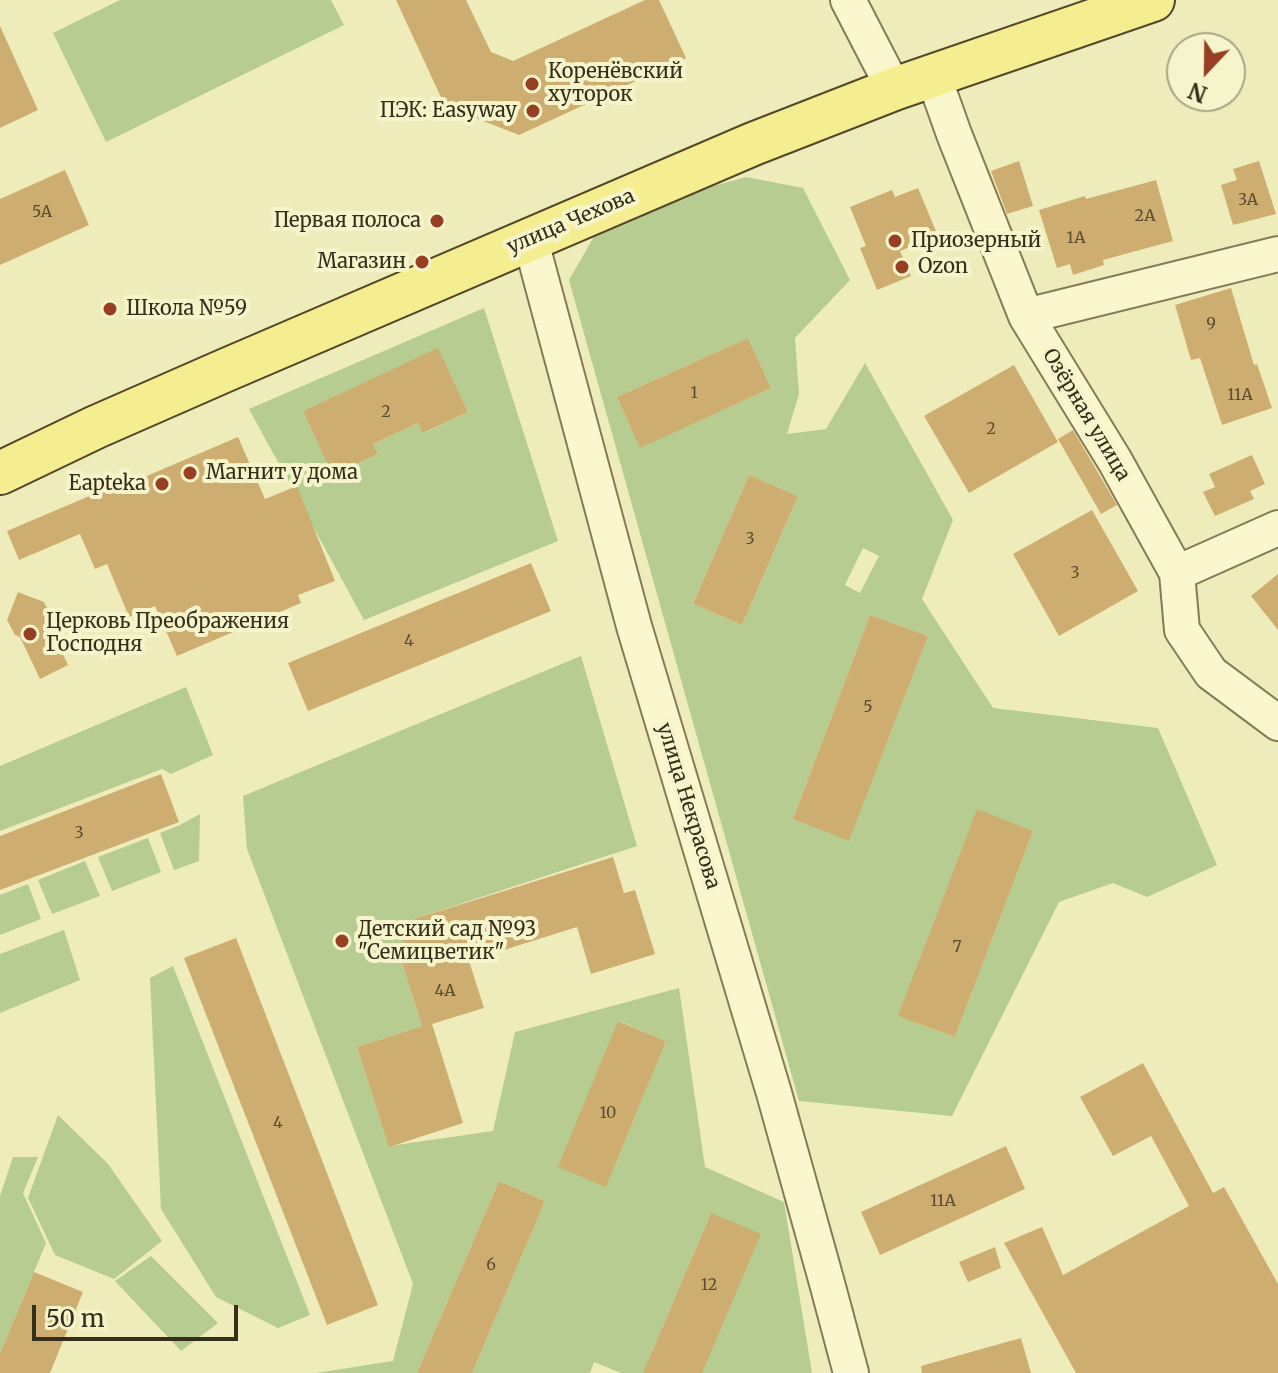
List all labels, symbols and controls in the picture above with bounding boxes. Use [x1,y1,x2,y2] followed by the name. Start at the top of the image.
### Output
[1166,32,1246,112] north arrow
[548,60,683,107] place label: Коренёвский хуторок
[523,75,541,93] marker: Коренёвский хуторок
[1184,76,1211,109] text: N
[380,99,517,123] place label: ПЭК: Easyway
[524,102,542,120] marker: ПЭК: Easyway
[504,184,638,260] street label: улица Чехова
[1238,190,1258,210] house number: 3А
[32,202,52,222] house number: 5А
[1135,206,1155,226] house number: 2А
[274,209,421,233] place label: Первая полоса
[428,212,446,230] marker: Первая полоса
[1067,228,1085,248] house number: 1А
[911,229,1041,253] place label: Приозерный
[886,232,904,250] marker: Приозерный
[317,250,406,274] place label: Магазин
[413,253,431,271] marker: Магазин
[918,255,968,279] place label: Ozon
[893,258,911,276] marker: Ozon
[126,297,247,321] place label: Школа №59
[101,300,119,318] marker: Школа №59
[1206,314,1216,334] house number: 9
[1037,345,1135,485] street label: Озёрная улица
[690,383,698,403] house number: 1
[1227,385,1253,405] house number: 11А
[381,402,391,422] house number: 2
[986,419,996,439] house number: 2
[206,461,358,485] place label: Магнит у дома
[181,464,199,482] marker: Магнит у дома
[69,472,146,496] place label: Eapteka
[153,475,171,493] marker: Eapteka
[745,529,755,549] house number: 3
[1070,563,1080,583] house number: 3
[46,610,289,657] place label: Церковь Преображения Господня
[21,625,39,643] marker: Церковь Преображения Господня
[404,631,414,651] house number: 4
[863,697,873,717] house number: 5
[651,720,725,892] street label: улица Некрасова
[74,823,84,843] house number: 3
[358,918,536,965] place label: Детский сад №93 "Семицветик"
[333,932,351,950] marker: Детский сад №93 "Семицветик"
[952,937,962,957] house number: 7
[435,981,455,1001] house number: 4А
[600,1103,616,1123] house number: 10
[273,1113,283,1133] house number: 4
[930,1191,956,1211] house number: 11А
[486,1255,496,1275] house number: 6
[701,1275,717,1295] house number: 12
[36,1289,242,1339] scale bar
[46,1303,105,1334] text: 50 m

